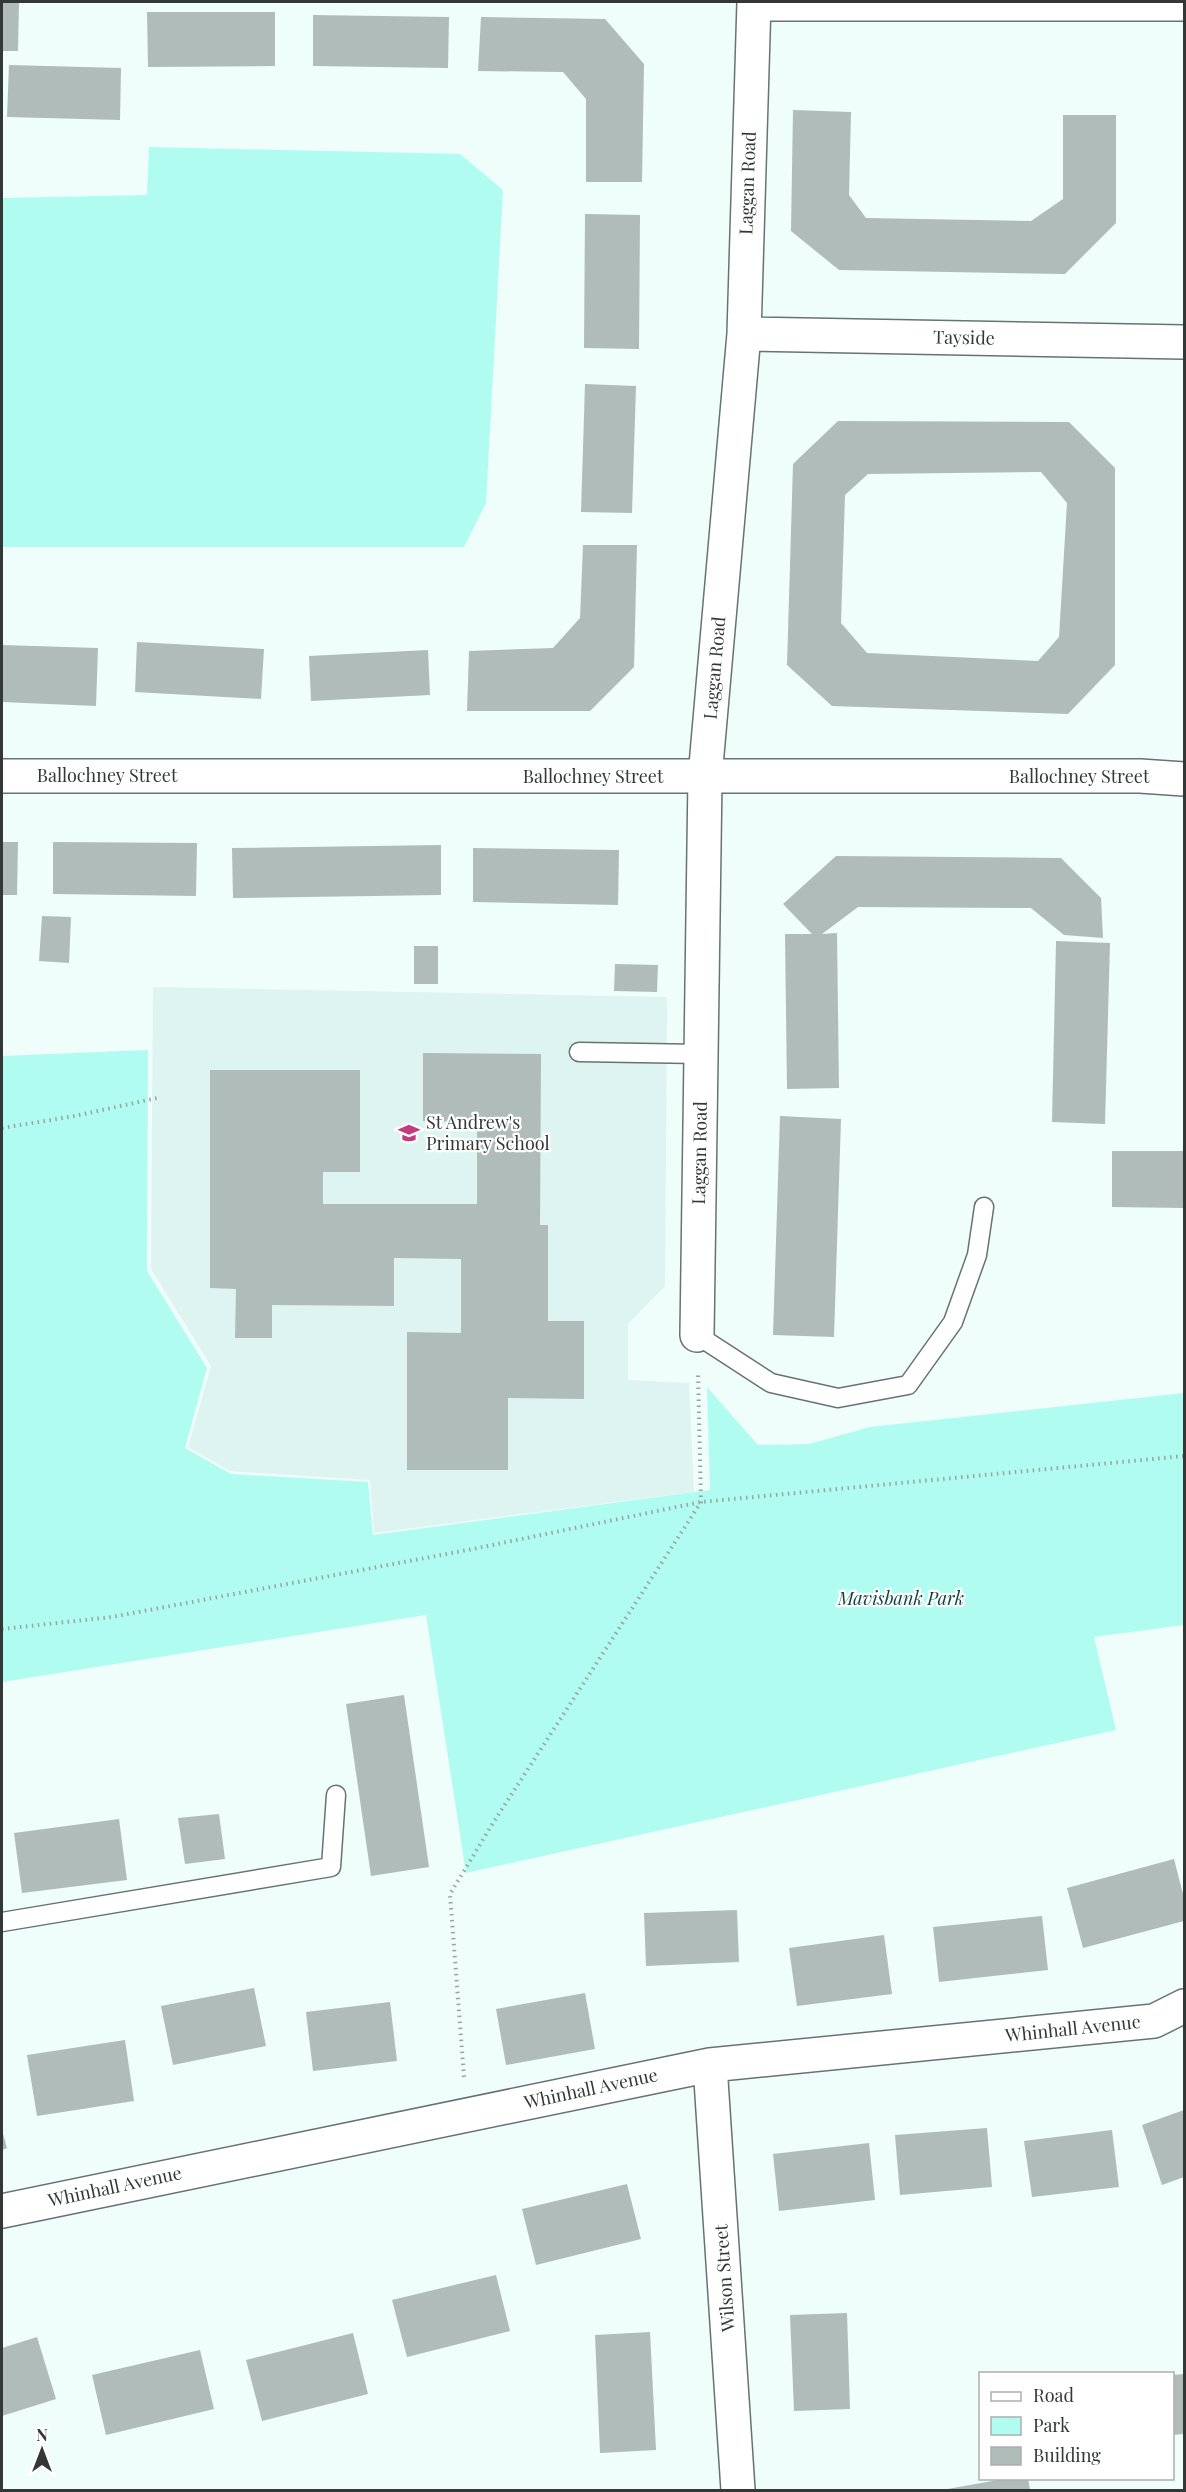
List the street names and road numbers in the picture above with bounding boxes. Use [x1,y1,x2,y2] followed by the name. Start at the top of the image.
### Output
[733,130,761,235] street label: Laggan Road
[933,324,995,350] street label: Tayside
[698,615,731,721] street label: Laggan Road
[37,763,178,787] street label: Ballochney Street
[523,764,664,788] street label: Ballochney Street
[1009,764,1150,788] street label: Ballochney Street
[686,1100,712,1205] street label: Laggan Road
[1003,2009,1142,2047] street label: Whinhall Avenue
[521,2062,660,2114] street label: Whinhall Avenue
[45,2160,184,2212] street label: Whinhall Avenue
[708,2223,740,2334] street label: Wilson Street

